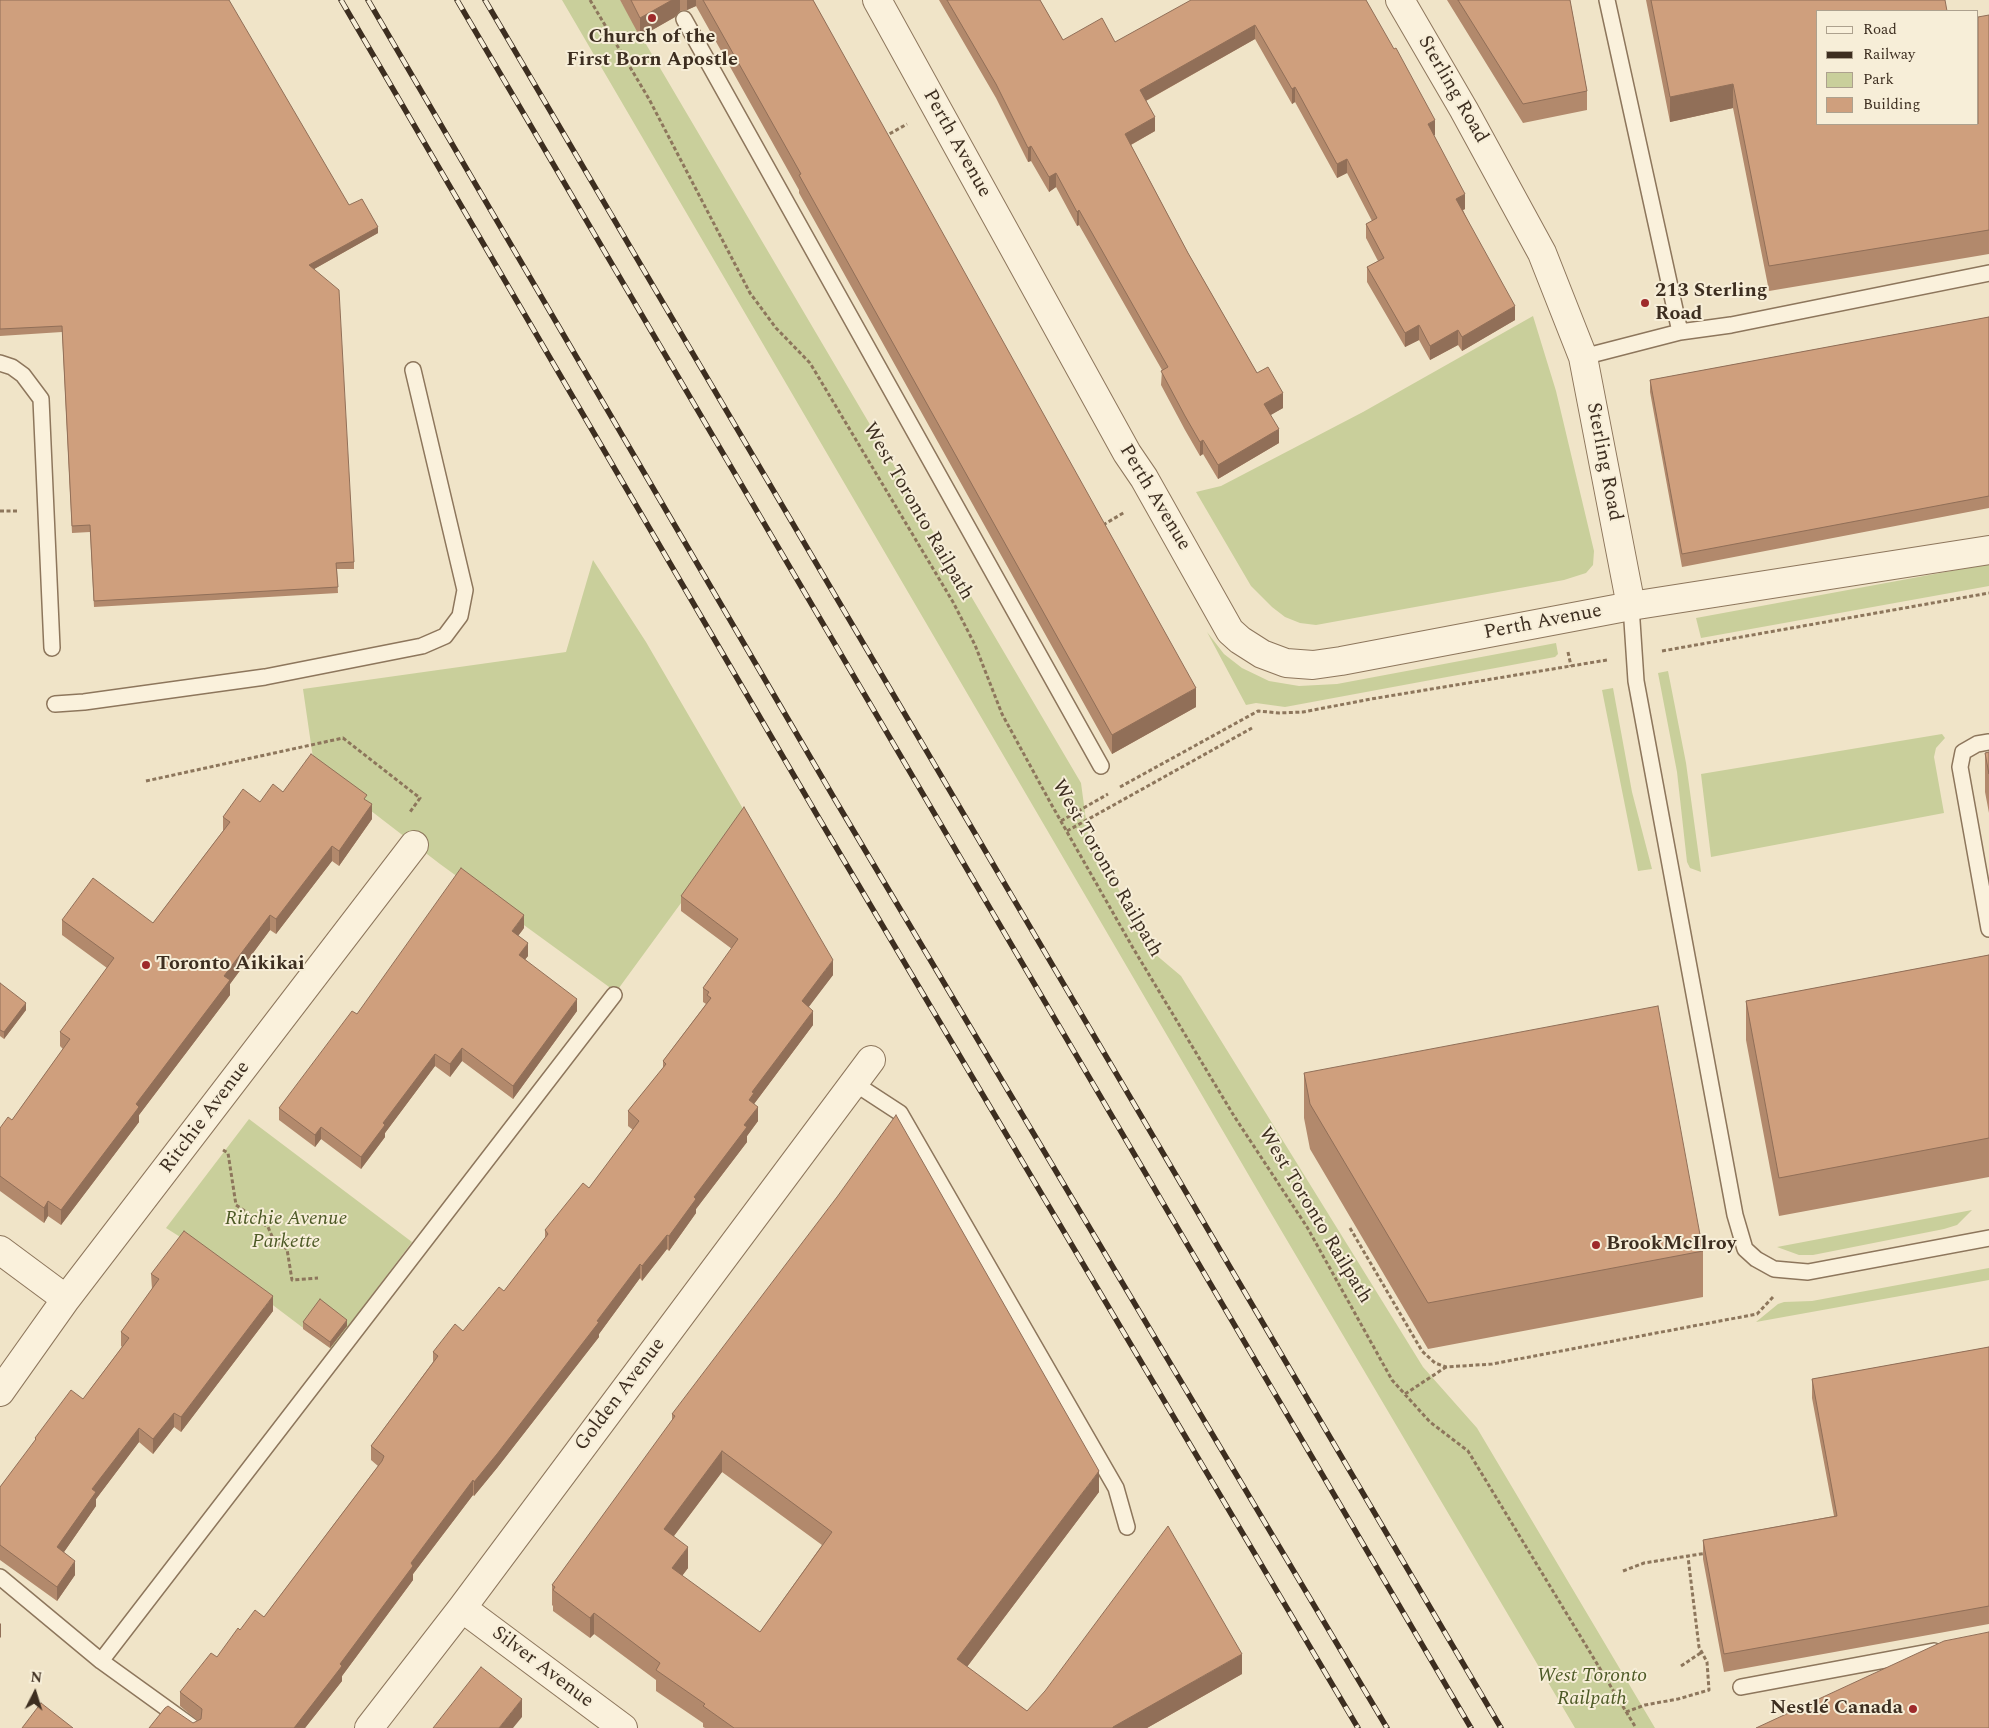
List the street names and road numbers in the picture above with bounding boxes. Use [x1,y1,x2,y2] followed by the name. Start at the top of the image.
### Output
[1412,32,1492,148] street label: Sterling Road
[916,86,996,202] street label: Perth Avenue
[1580,401,1626,523] street label: Sterling Road
[856,419,978,605] street label: West Toronto Railpath
[1113,441,1195,555] street label: Perth Avenue
[1482,600,1604,646] street label: Perth Avenue
[1045,776,1167,962] street label: West Toronto Railpath
[156,1057,256,1179] street label: Ritchie Avenue
[1252,1124,1376,1308] street label: West Toronto Railpath
[571,1334,671,1456] street label: Golden Avenue
[486,1622,598,1714] street label: Silver Avenue

